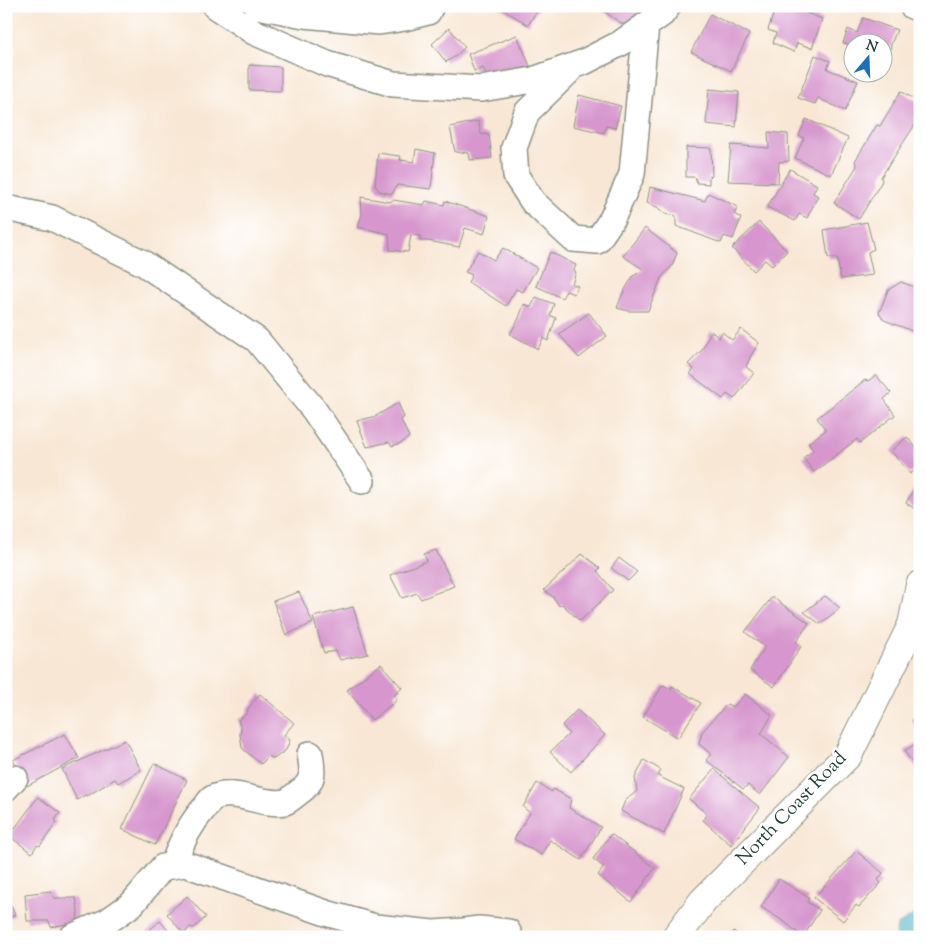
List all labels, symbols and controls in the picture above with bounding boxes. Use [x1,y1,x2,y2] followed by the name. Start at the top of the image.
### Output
[844,32,894,82] north arrow
[863,36,880,59] text: N
[731,746,854,872] street label: North Coast Road

